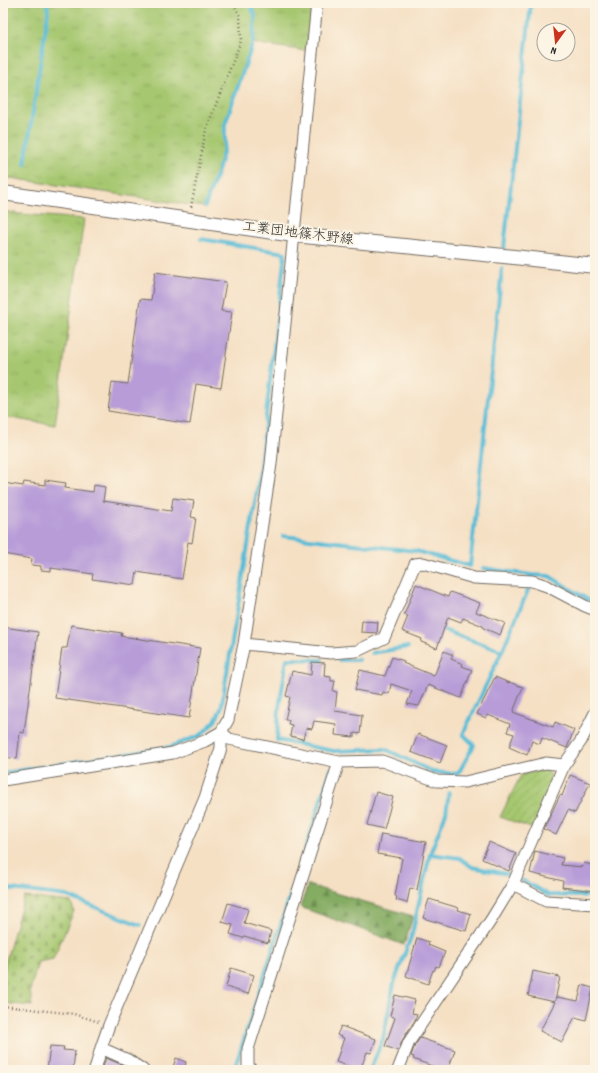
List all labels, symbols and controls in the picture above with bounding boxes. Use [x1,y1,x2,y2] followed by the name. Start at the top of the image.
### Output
[536,22,576,62] north arrow
[549,41,559,58] text: N
[241,217,355,251] street label: 工業団地篠木野線

